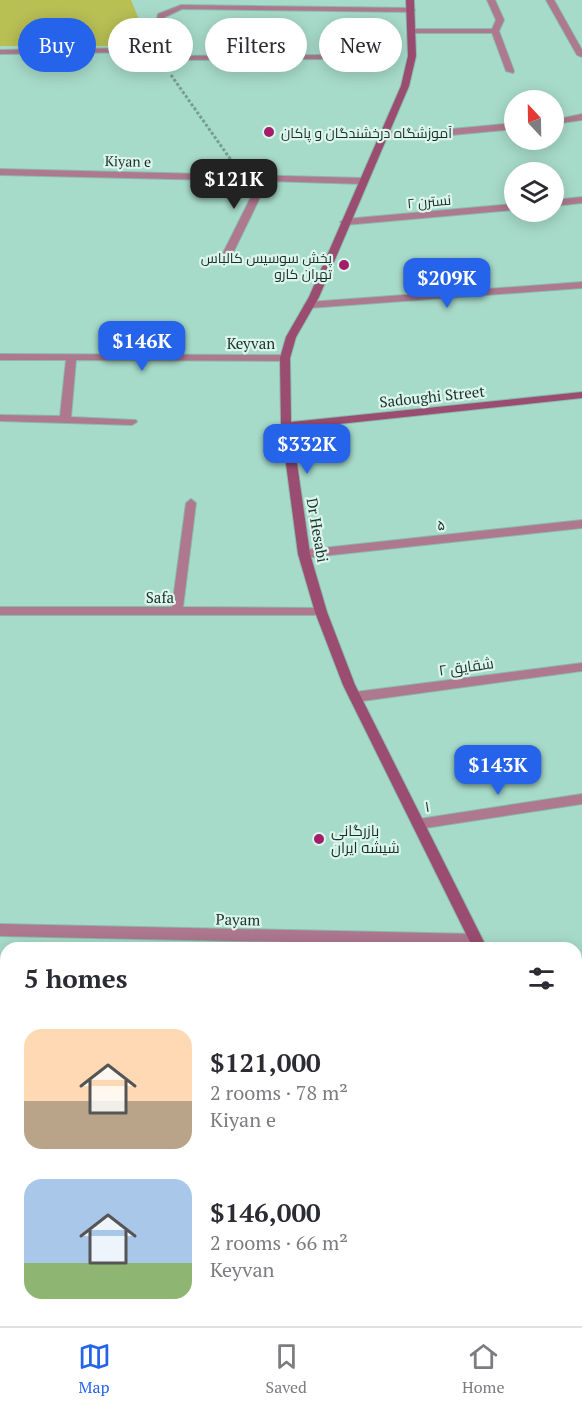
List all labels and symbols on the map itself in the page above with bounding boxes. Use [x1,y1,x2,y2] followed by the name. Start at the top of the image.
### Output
[504,90,564,150] north arrow
[281,123,452,143] place label: آموزشگاه درخشندگان و پاکان
[262,125,276,139] marker: آموزشگاه درخشندگان و پاکان
[105,151,151,171] street label: Kiyan e
[192,159,276,210] pin: $121K
[406,190,452,212] street label: نسترن ۲
[201,248,332,283] place label: پخش سوسیس کالباس تهران کارو
[337,258,351,272] marker: پخش سوسیس کالباس تهران کارو
[405,258,489,309] pin: $209K
[100,321,184,372] pin: $146K
[227,333,275,353] street label: Keyvan
[378,380,486,411] street label: Sadoughi Street
[265,424,349,475] pin: $332K
[302,496,334,564] street label: Dr Hesabi
[436,514,446,534] street label: ۵
[146,587,175,607] street label: Safa
[437,652,495,681] street label: شقایق ۲
[456,745,540,796] pin: $143K
[423,796,431,816] street label: ۱
[331,820,400,858] place label: بازرگانی شیشه ایران
[312,832,326,846] marker: بازرگانی شیشه ایران
[216,909,261,929] street label: Payam

